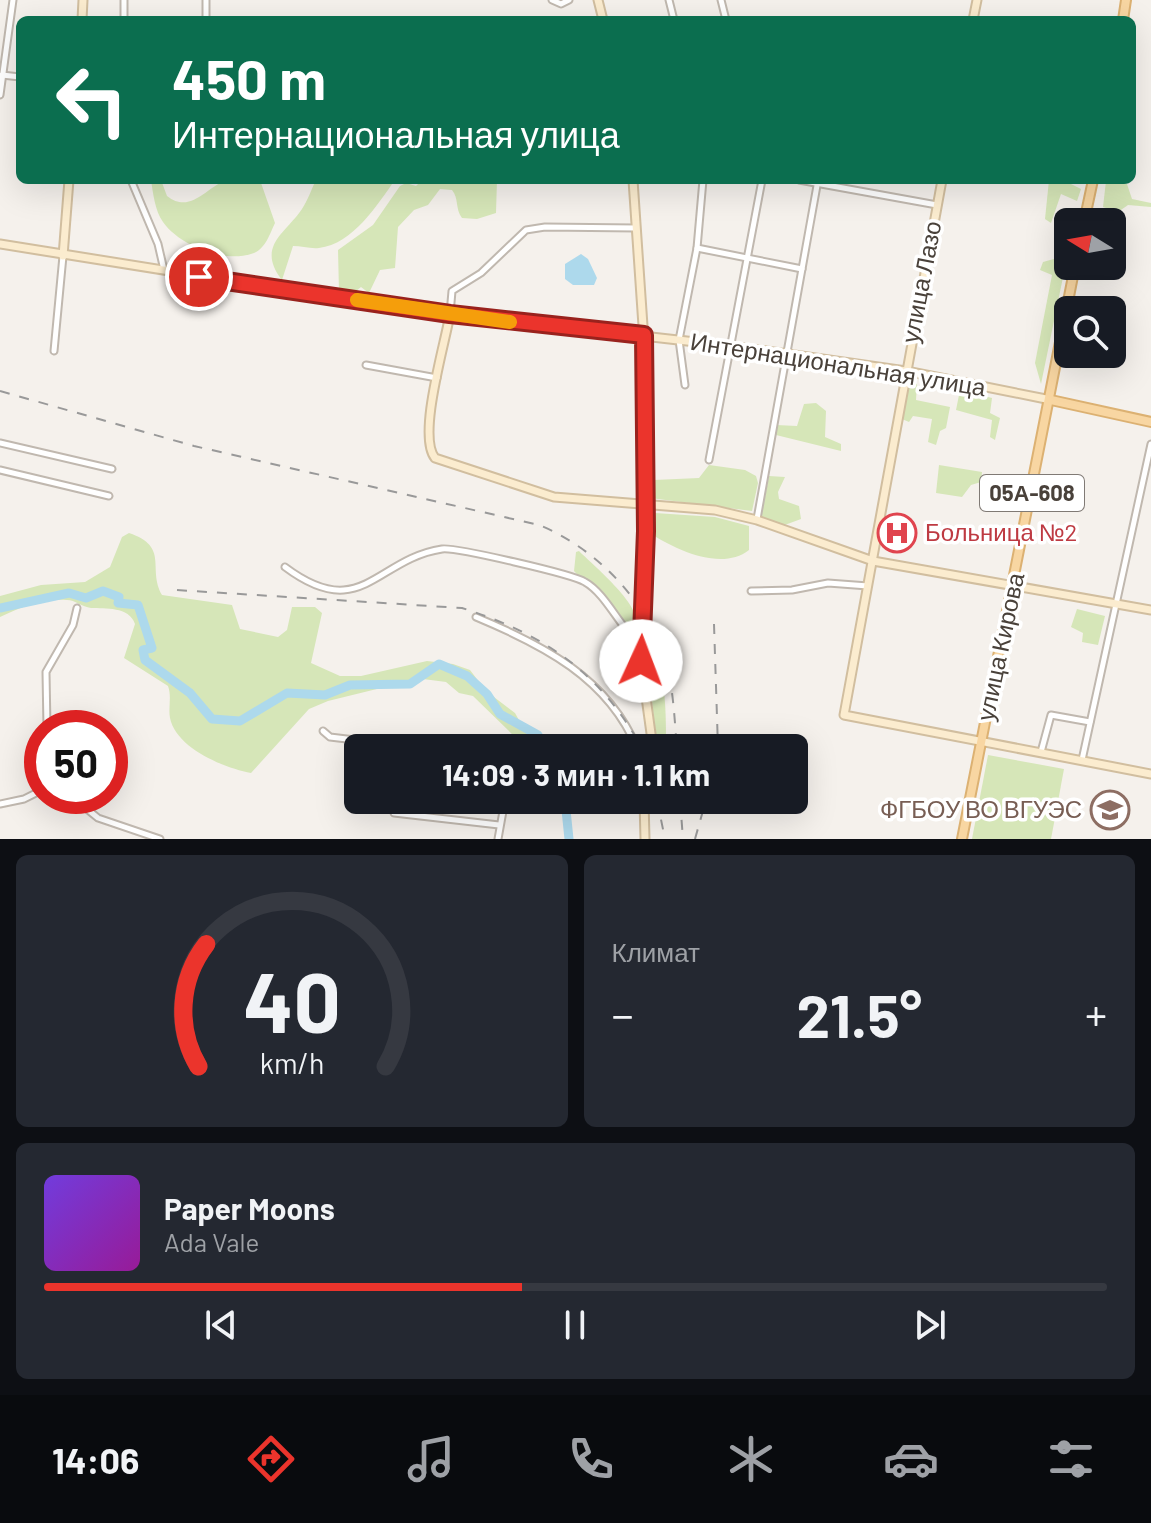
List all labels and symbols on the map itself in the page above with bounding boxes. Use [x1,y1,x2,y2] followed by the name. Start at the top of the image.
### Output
[1054,208,1126,280] north arrow
[894,218,947,345] street label: улица Лазо
[165,243,233,311] pin
[689,326,989,401] street label: Интернациональная улица
[980,475,1084,511] road number: 05А-608
[876,512,918,554] hospital icon: Больница №2
[925,517,1077,546] place label: Больница №2
[970,569,1030,723] street label: улица Кирова
[599,619,683,703] position arrow
[24,710,128,814] speed limit sign: 50
[1089,789,1131,831] school or university icon: ФГБОУ ВО ВГУЭС
[880,794,1082,823] place label: ФГБОУ ВО ВГУЭС

